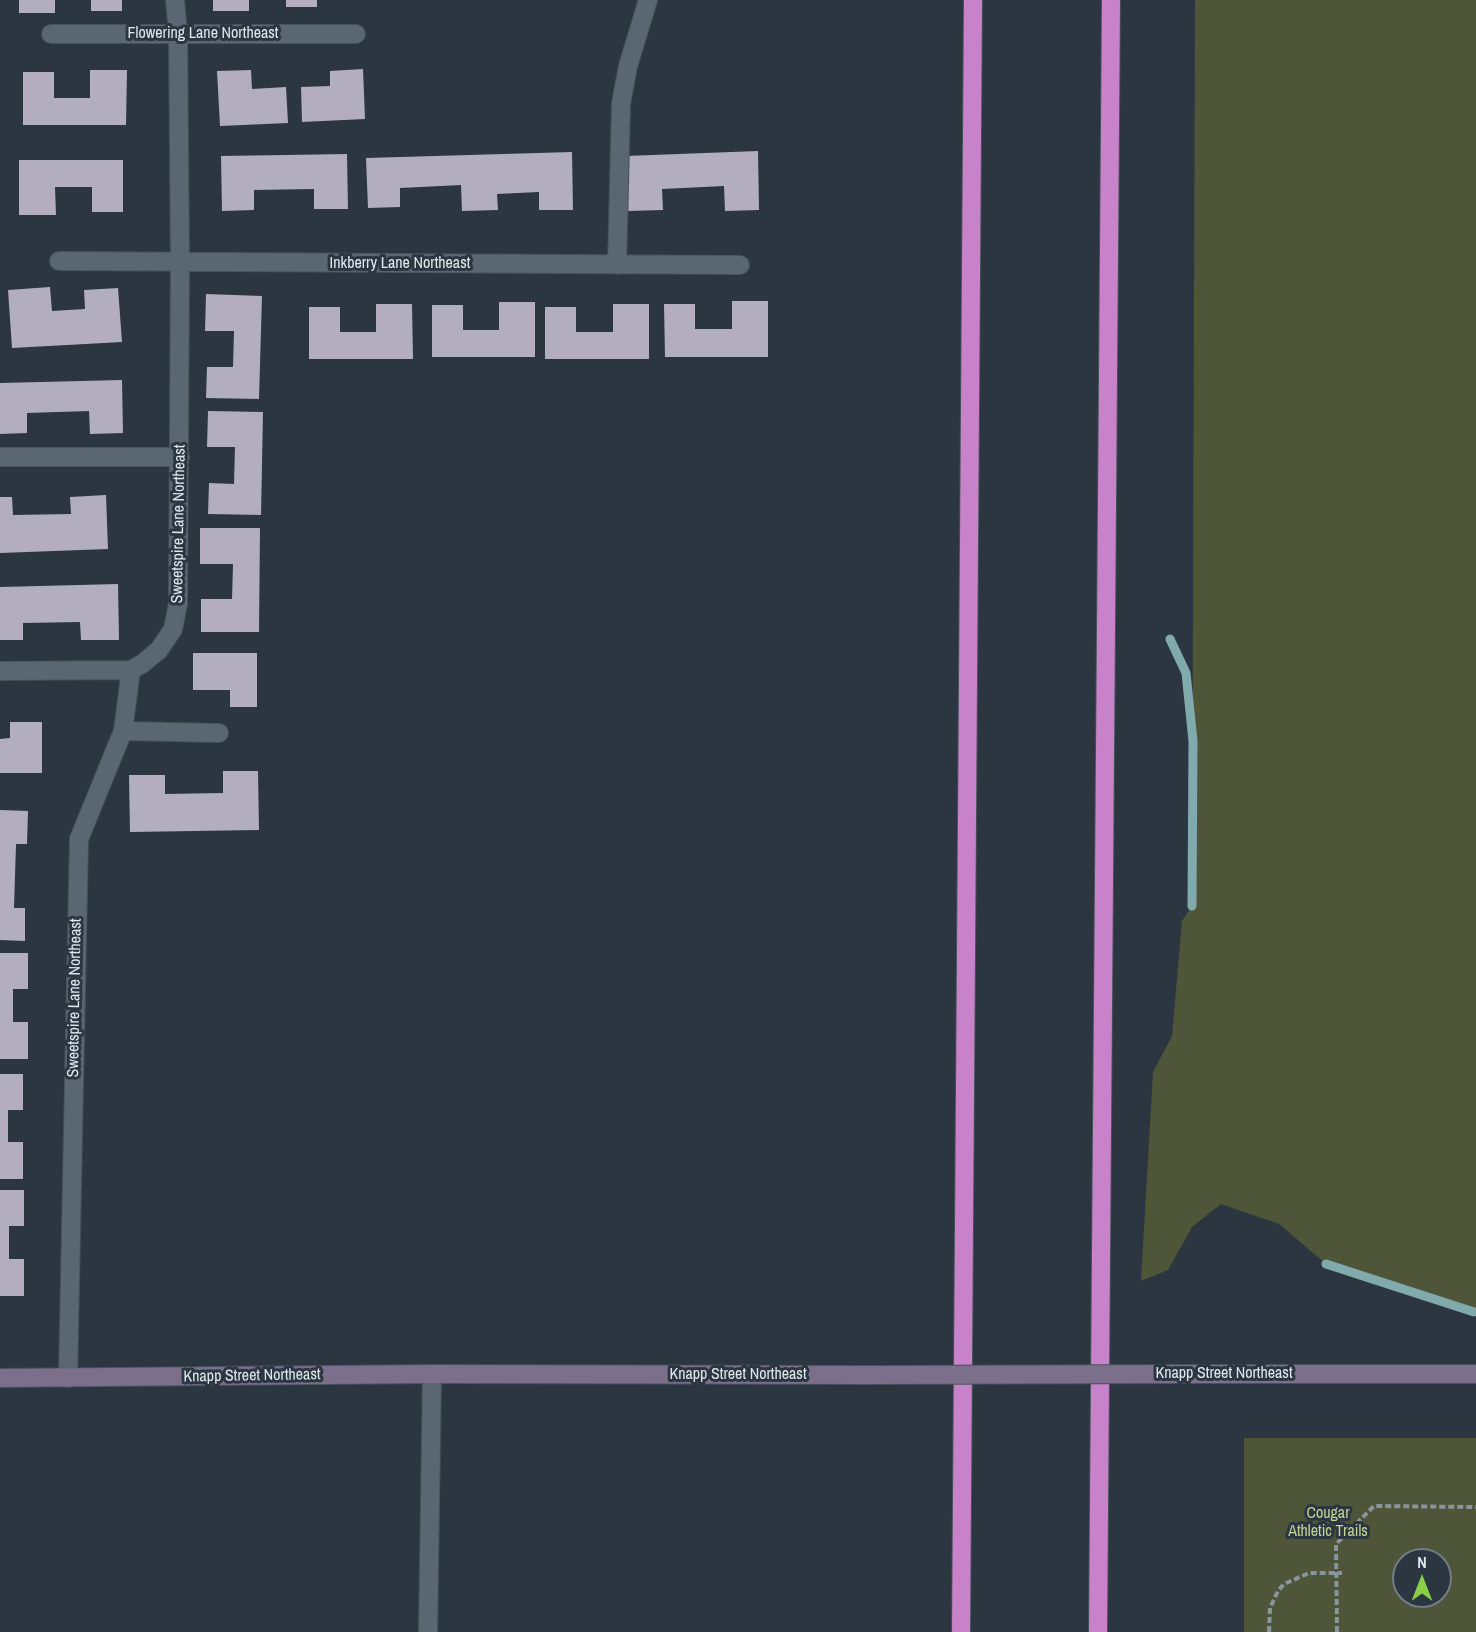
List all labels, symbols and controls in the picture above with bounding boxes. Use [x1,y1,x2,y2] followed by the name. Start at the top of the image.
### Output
[128,24,278,44] street label: Flowering Lane Northeast
[330,254,470,274] street label: Inkberry Lane Northeast
[168,444,190,604] street label: Sweetspire Lane Northeast
[64,918,86,1078] street label: Sweetspire Lane Northeast
[1155,1364,1293,1384] street label: Knapp Street Northeast
[183,1365,321,1387] street label: Knapp Street Northeast
[669,1365,807,1385] street label: Knapp Street Northeast
[1288,1504,1368,1542] park label: Cougar Athletic Trails
[1392,1548,1452,1608] north arrow
[1417,1551,1427,1573] text: N

